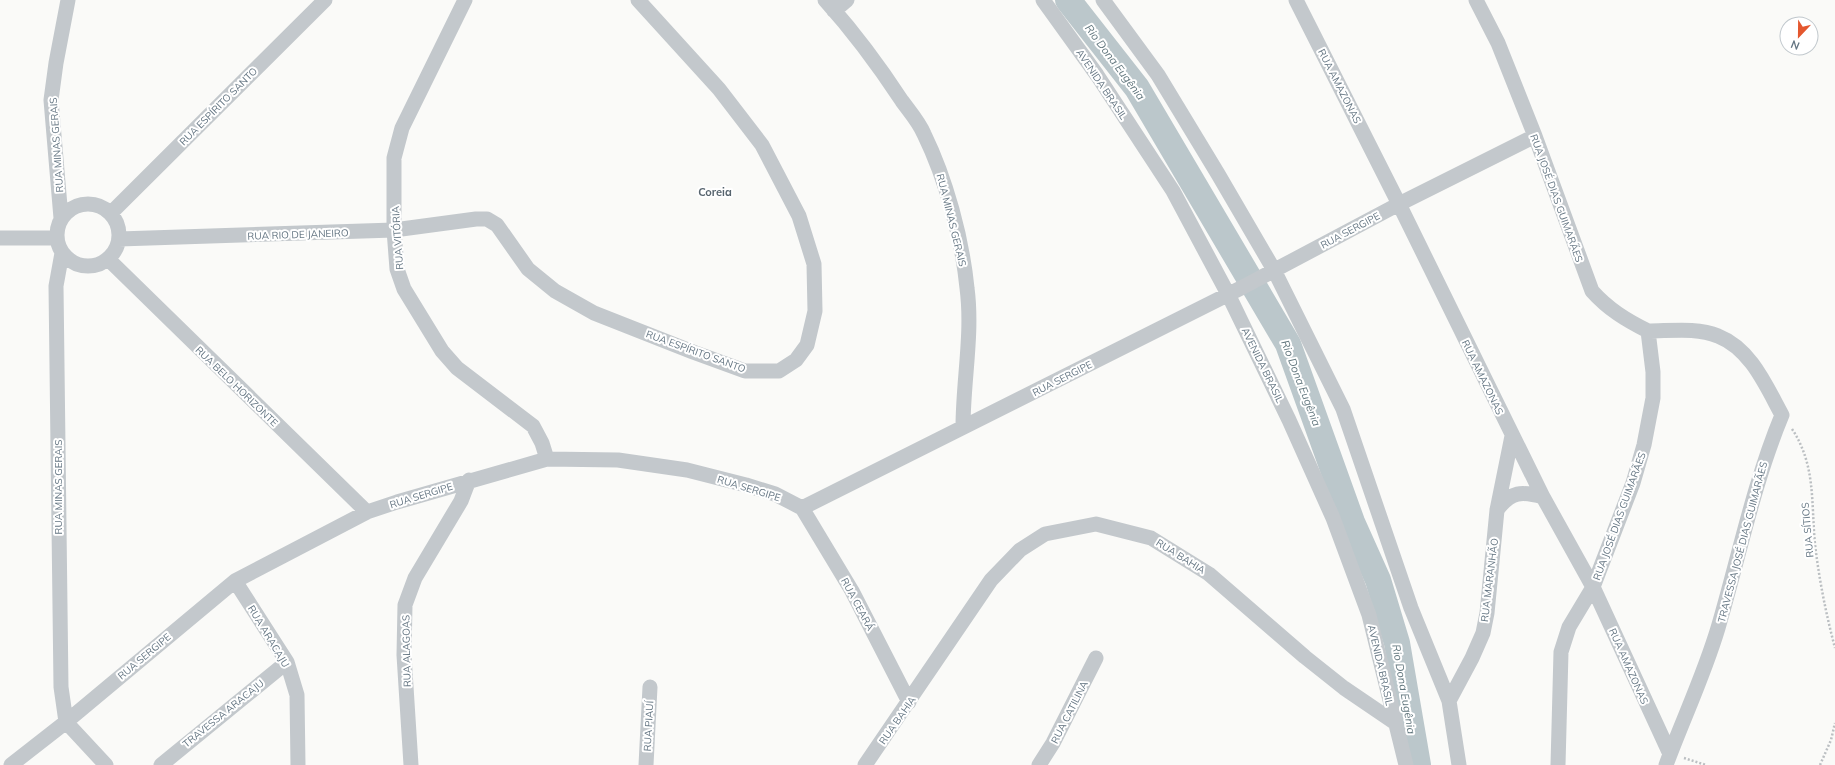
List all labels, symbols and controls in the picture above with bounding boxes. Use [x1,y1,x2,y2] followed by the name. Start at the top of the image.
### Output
[1779,16,1819,56] north arrow
[1082,21,1148,103] water label: Rio Dona Eugênia
[1789,37,1802,53] text: N
[1073,47,1130,122] street label: AVENIDA BRASIL
[1315,47,1364,126] street label: RUA AMAZONAS
[177,64,260,148] street label: RUA ESPÍRITO SANTO
[47,97,66,193] street label: RUA MINAS GERAIS
[1527,132,1586,264] street label: RUA JOSÉ DIAS GUIMARÃES
[934,172,969,268] street label: RUA MINAS GERAIS
[698,185,732,199] district label: Coreia
[389,205,406,270] street label: RUA VITÓRIA
[1318,209,1382,252] street label: RUA SERGIPE
[247,226,349,243] street label: RUA RIO DE JANEIRO
[1239,325,1287,405] street label: AVENIDA BRASIL
[644,327,748,376] street label: RUA ESPÍRITO SANTO
[1278,338,1324,428] water label: Rio Dona Eugênia
[1459,338,1506,417] street label: RUA AMAZONAS
[193,343,281,429] street label: RUA BELO HORIZONTE
[1030,358,1094,399] street label: RUA SERGIPE
[52,439,65,535] street label: RUA MINAS GERAIS
[1590,450,1649,582] street label: RUA JOSÉ DIAS GUIMARÃES
[1715,460,1770,624] street label: TRAVESSA JOSÉ DIAS GUIMARÃES
[716,473,782,504] street label: RUA SERGIPE
[388,480,454,511] street label: RUA SERGIPE
[1799,502,1816,558] street label: RUA SÍTIOS
[1154,536,1208,577] street label: RUA BAHIA
[1478,537,1501,623] street label: RUA MARANHÃO
[838,575,877,634] street label: RUA CEARÁ
[245,603,292,670] street label: RUA ARACAJU
[399,615,414,687] street label: RUA ALAGOAS
[1365,624,1396,707] street label: AVENIDA BRASIL
[1606,626,1651,706] street label: RUA AMAZONAS
[115,630,174,682] street label: RUA SERGIPE
[1389,643,1419,735] water label: Rio Dona Eugênia
[180,677,267,750] street label: TRAVESSA ARACAJU
[1048,678,1091,746] street label: RUA CATILINA
[876,693,919,747] street label: RUA BAHIA
[641,699,656,752] street label: RUA PIAUÍ

